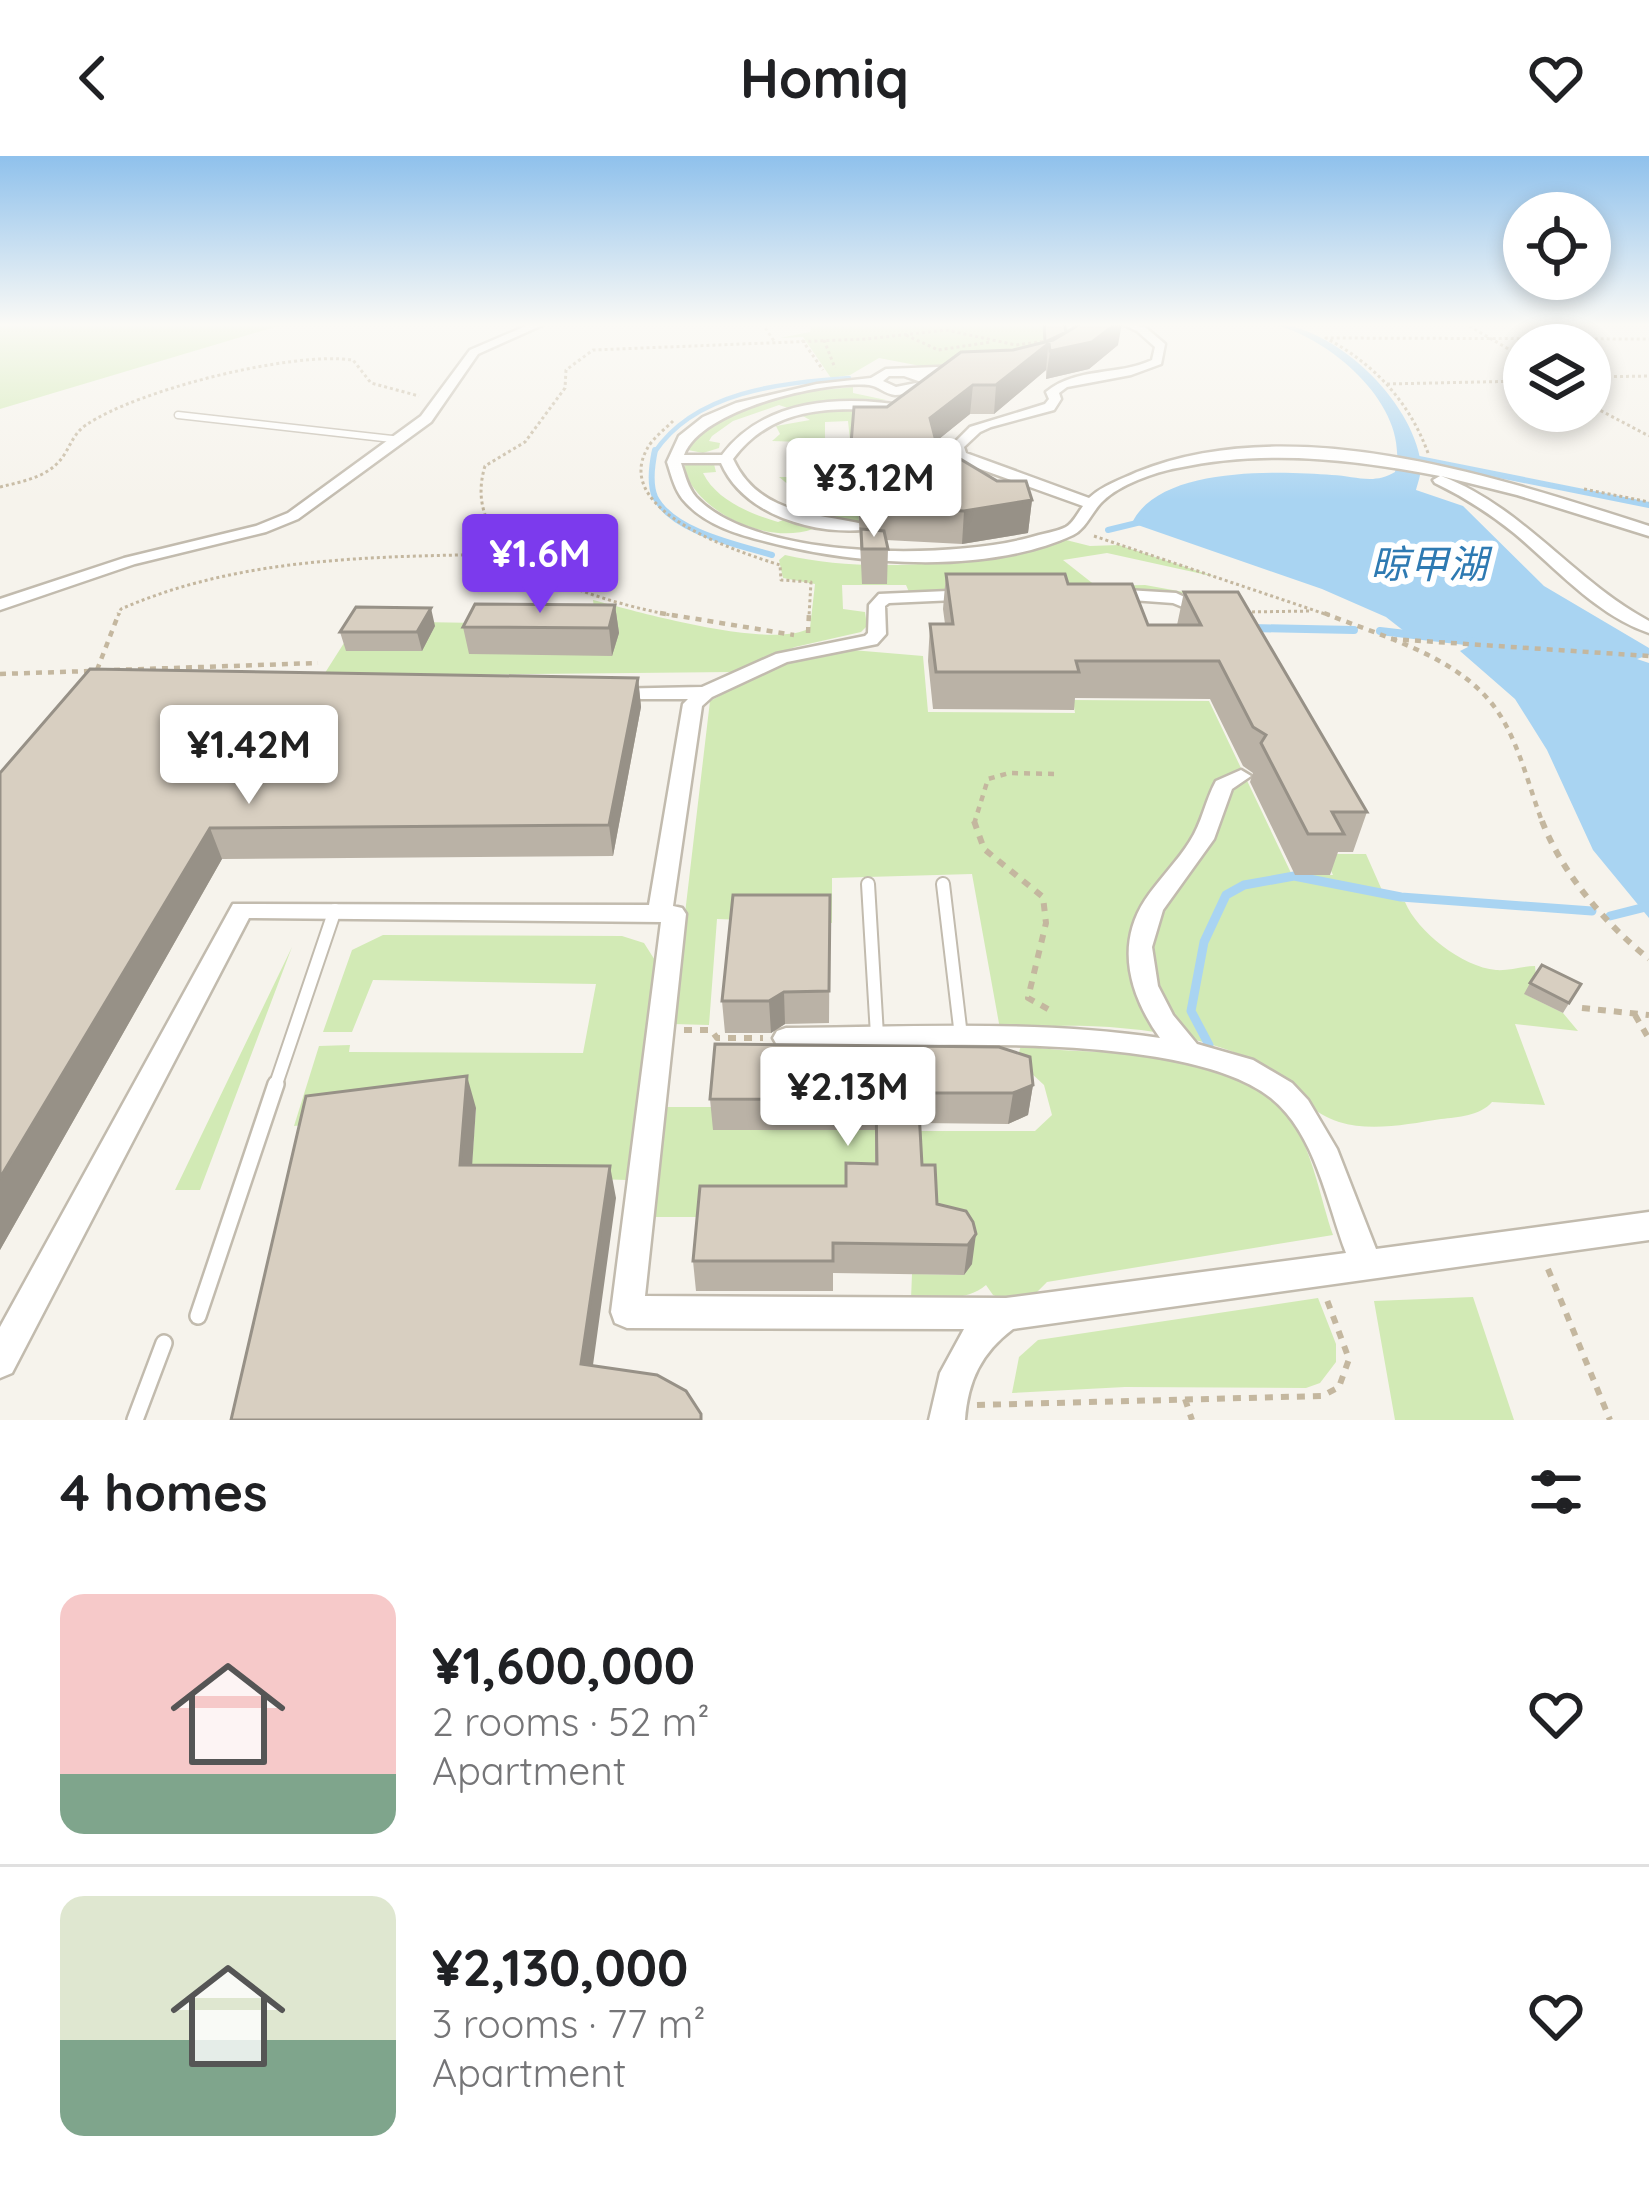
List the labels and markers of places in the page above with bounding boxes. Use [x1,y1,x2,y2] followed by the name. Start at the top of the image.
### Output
[776,438,972,540] pin: ¥3.12M
[456,514,624,616] pin: ¥1.6M
[151,705,347,807] pin: ¥1.42M
[750,1047,946,1149] pin: ¥2.13M

